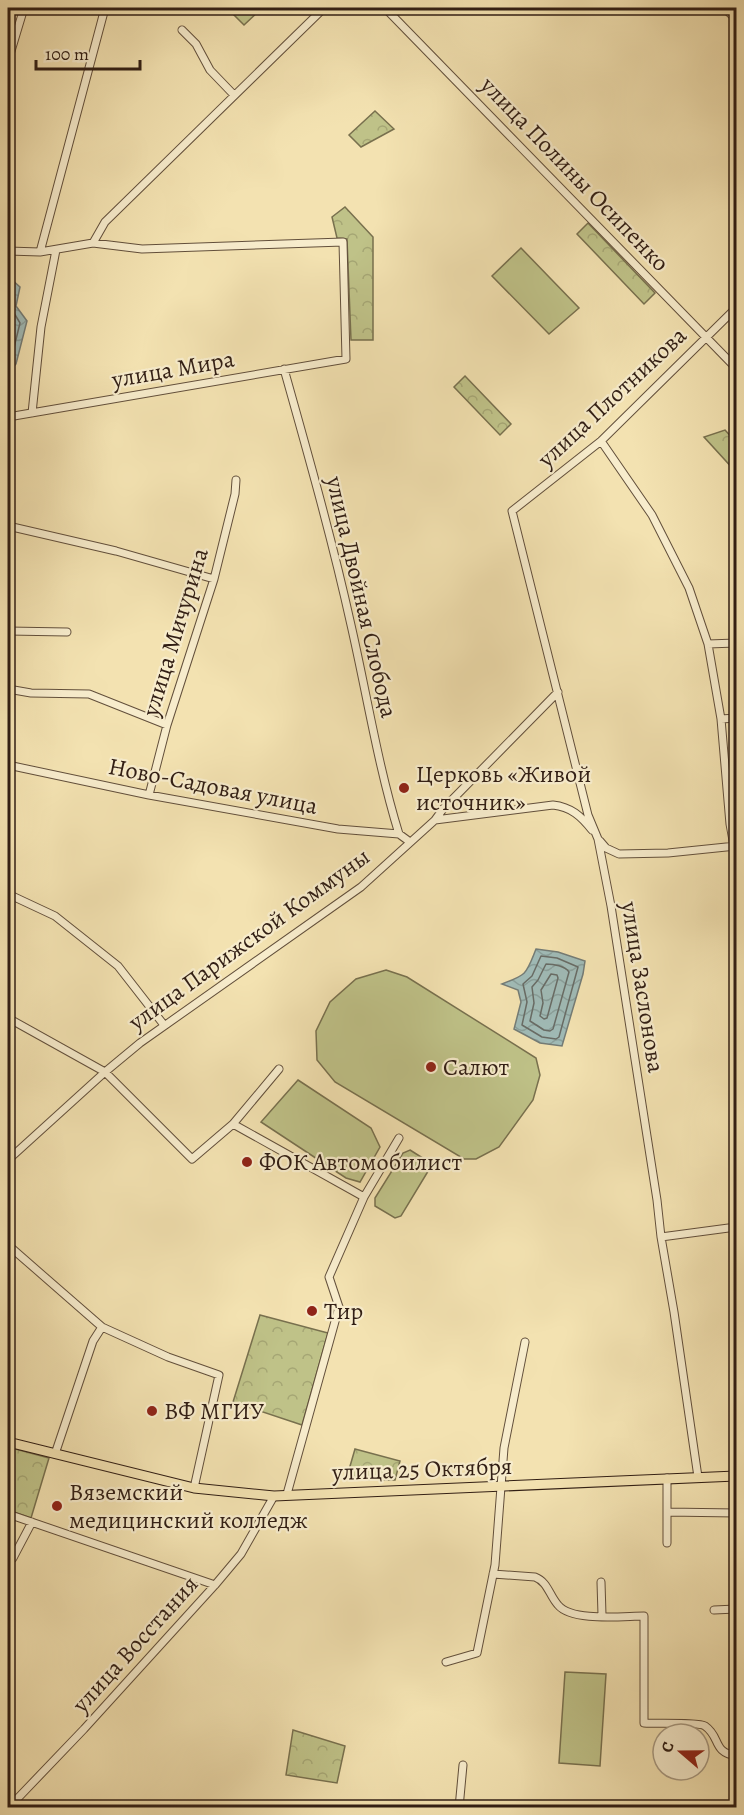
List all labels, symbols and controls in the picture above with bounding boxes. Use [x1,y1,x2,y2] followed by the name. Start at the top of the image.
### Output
[36,33,140,71] scale bar
[45,42,89,66] text: 100 m
[473,69,677,278] street label: улица Полины Осипенко
[530,320,693,475] street label: улица Плотникова
[108,342,237,396] street label: улица Мира
[318,472,405,721] street label: улица Двойная Слобода
[134,544,216,721] street label: улица Мичурина
[106,750,320,822] street label: Ново-Садовая улица
[416,758,591,818] place label: Церковь «Живой источник»
[397,781,411,795] marker: Церковь «Живой источник»
[121,841,376,1038] street label: улица Парижской Коммуны
[614,898,672,1075] street label: улица Заслонова
[443,1051,510,1083] place label: Салют
[424,1060,438,1074] marker: Салют
[259,1146,463,1178] place label: ФОК Автомобилист
[240,1155,254,1169] marker: ФОК Автомобилист
[324,1295,363,1327] place label: Тир
[305,1304,319,1318] marker: Тир
[164,1395,264,1427] place label: ВФ МГИУ
[145,1404,159,1418] marker: ВФ МГИУ
[330,1450,513,1488] street label: улица 25 Октября
[69,1476,308,1536] place label: Вяземский медицинский колледж
[50,1499,64,1513] marker: Вяземский медицинский колледж
[64,1569,205,1720] street label: улица Восстания
[651,1722,711,1782] north arrow
[656,1739,680,1756] text: С

